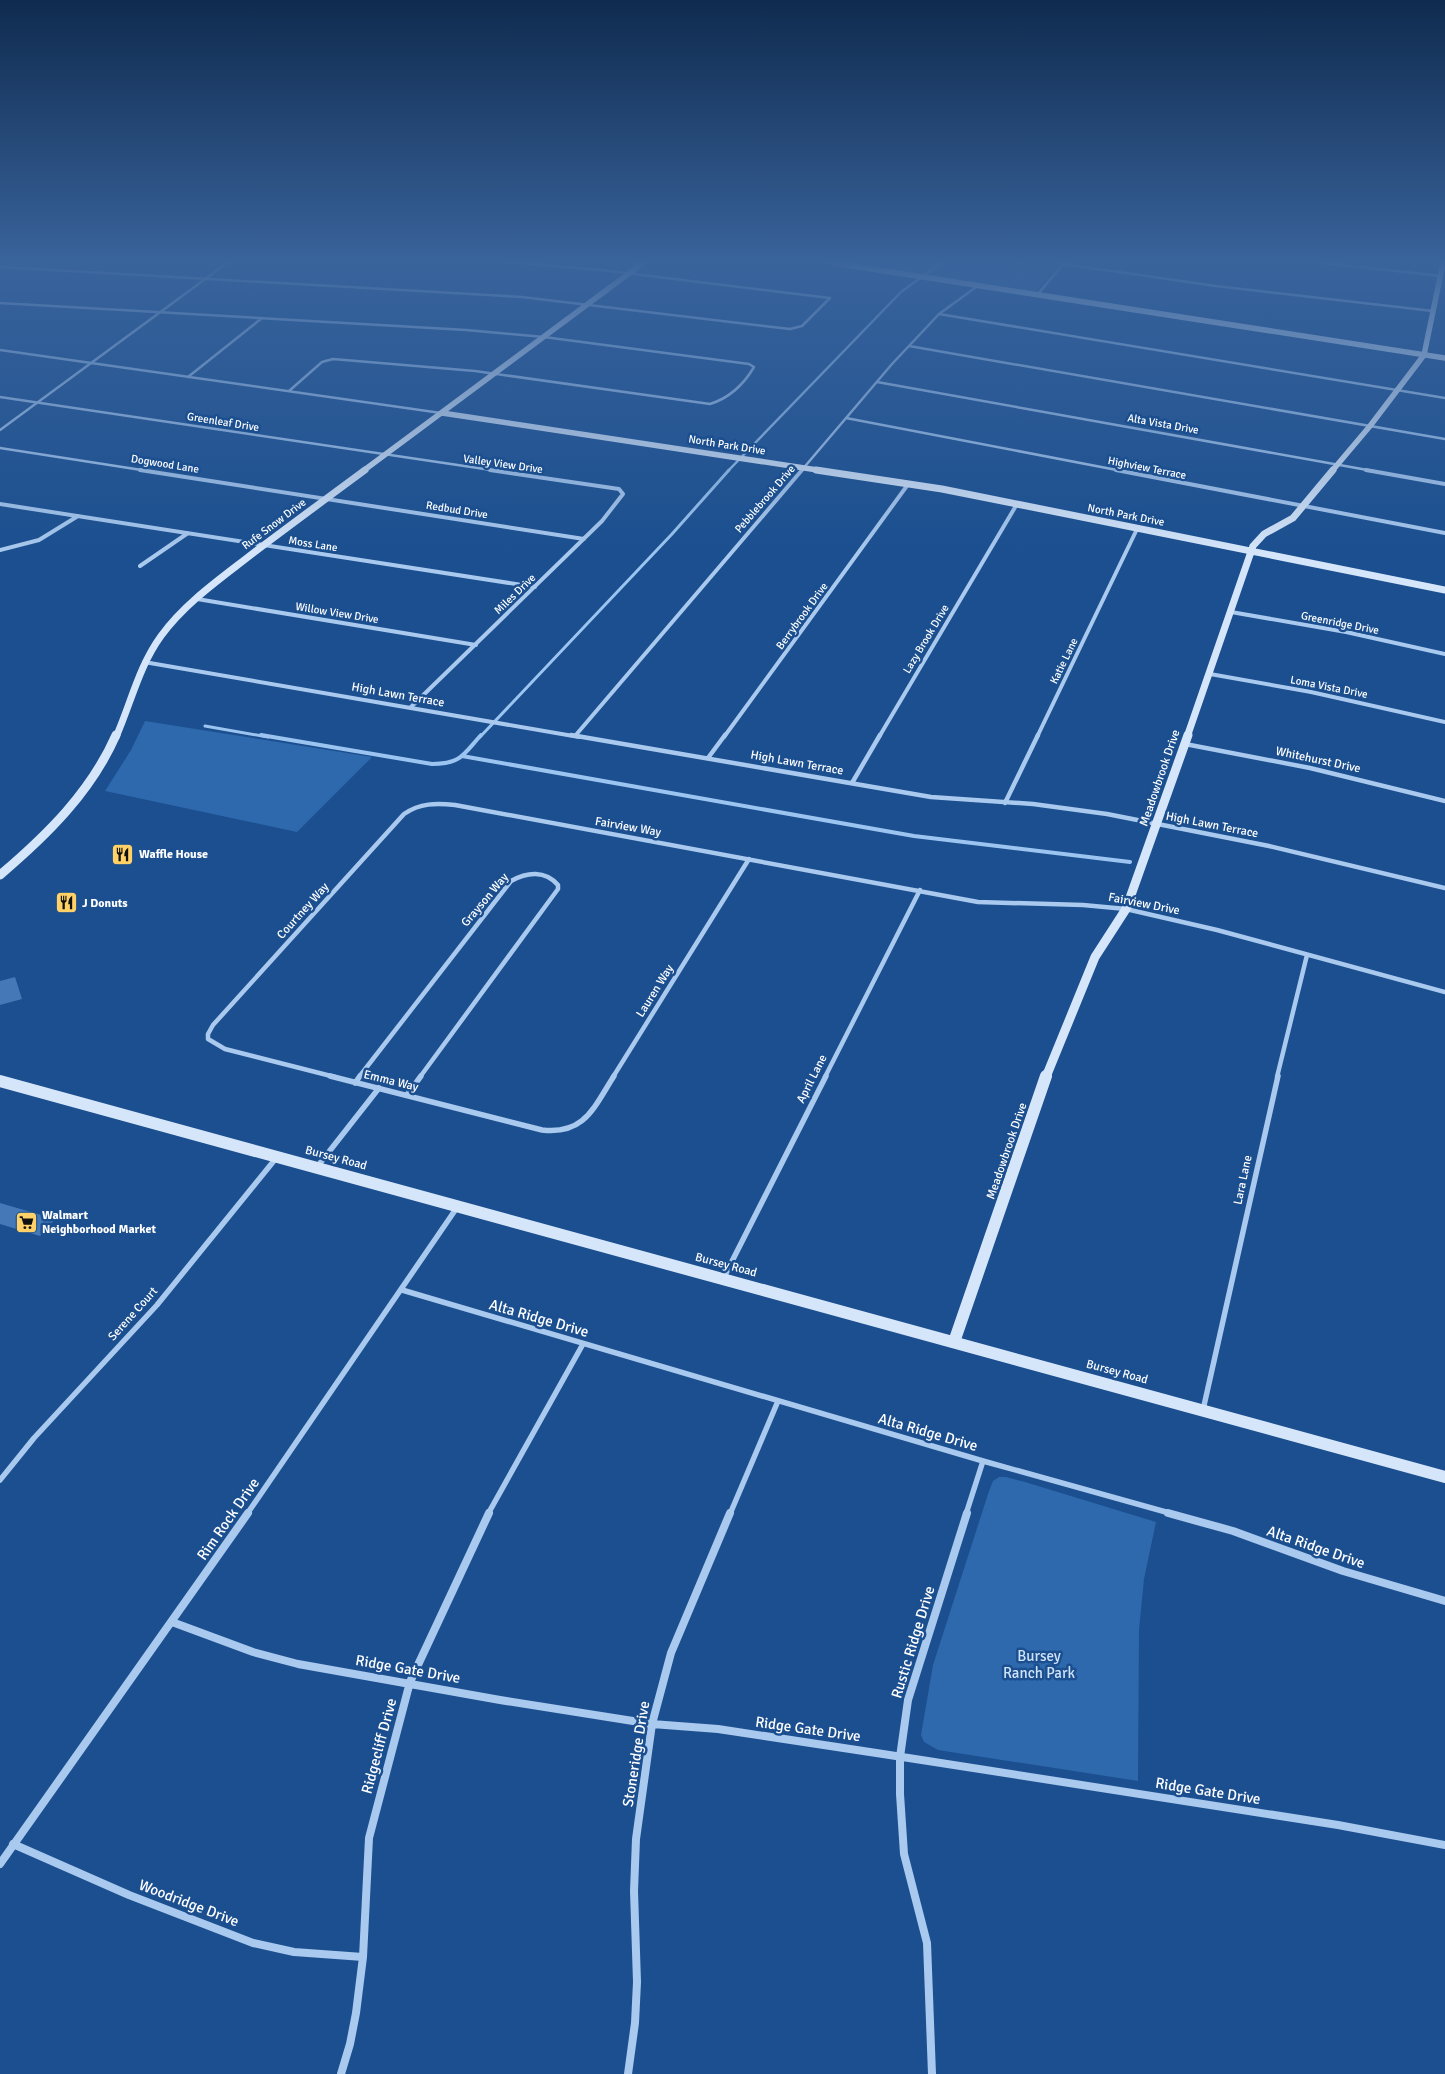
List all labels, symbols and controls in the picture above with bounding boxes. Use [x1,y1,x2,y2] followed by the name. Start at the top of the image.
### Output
[186,410,260,434] street label: Greenleaf Drive
[1126,411,1200,437] street label: Alta Vista Drive
[688,432,766,458] street label: North Park Drive
[130,452,200,476] street label: Dogwood Lane
[462,452,544,476] street label: Valley View Drive
[1107,454,1187,482] street label: Highview Terrace
[732,463,798,535] street label: Pebblebrook Drive
[240,496,308,552] street label: Rufe Snow Drive
[425,499,489,521] street label: Redbud Drive
[1087,501,1165,529] street label: North Park Drive
[288,534,338,554] street label: Moss Lane
[492,571,538,617] street label: Miles Drive
[773,580,831,652] street label: Berrybrook Drive
[294,600,380,626] street label: Willow View Drive
[900,602,952,676] street label: Lazy Brook Drive
[1300,609,1380,637] street label: Greenridge Drive
[1047,636,1081,686] street label: Katie Lane
[1289,673,1369,701] street label: Loma Vista Drive
[350,679,446,711] street label: High Lawn Terrace
[1136,728,1184,828] street label: Meadowbrook Drive
[1274,744,1362,776] street label: Whitehurst Drive
[749,747,845,779] street label: High Lawn Terrace
[1164,809,1260,841] street label: High Lawn Terrace
[594,814,663,840] street label: Fairview Way
[111,842,135,866] restaurant icon: Waffle House
[139,847,208,862] place label: Waffle House
[458,870,512,930] street label: Grayson Way
[274,879,333,942] street label: Courtney Way
[1107,890,1181,918] street label: Fairview Drive
[54,891,78,915] restaurant icon: J Donuts
[82,896,128,911] place label: J Donuts
[633,961,677,1020] street label: Lauren Way
[793,1052,831,1106] street label: April Lane
[362,1067,420,1095] street label: Emma Way
[983,1101,1031,1201] street label: Meadowbrook Drive
[303,1143,369,1173] street label: Bursey Road
[1230,1154,1256,1206] street label: Lara Lane
[42,1208,156,1237] place label: Walmart Neighborhood Market
[14,1210,38,1234] supermarket icon: Walmart Neighborhood Market
[693,1250,759,1280] street label: Bursey Road
[105,1284,161,1344] street label: Serene Court
[487,1295,591,1341] street label: Alta Ridge Drive
[1084,1357,1150,1387] street label: Bursey Road
[876,1409,980,1455] street label: Alta Ridge Drive
[193,1474,263,1564] street label: Rim Rock Drive
[1265,1522,1367,1572] street label: Alta Ridge Drive
[887,1584,939,1700] street label: Rustic Ridge Drive
[1003,1647,1075,1682] park label: Bursey Ranch Park
[354,1651,462,1687] street label: Ridge Gate Drive
[358,1696,400,1796] street label: Ridgecliff Drive
[619,1700,653,1808] street label: Stoneridge Drive
[754,1713,862,1745] street label: Ridge Gate Drive
[1154,1774,1262,1808] street label: Ridge Gate Drive
[136,1876,242,1930] street label: Woodridge Drive

